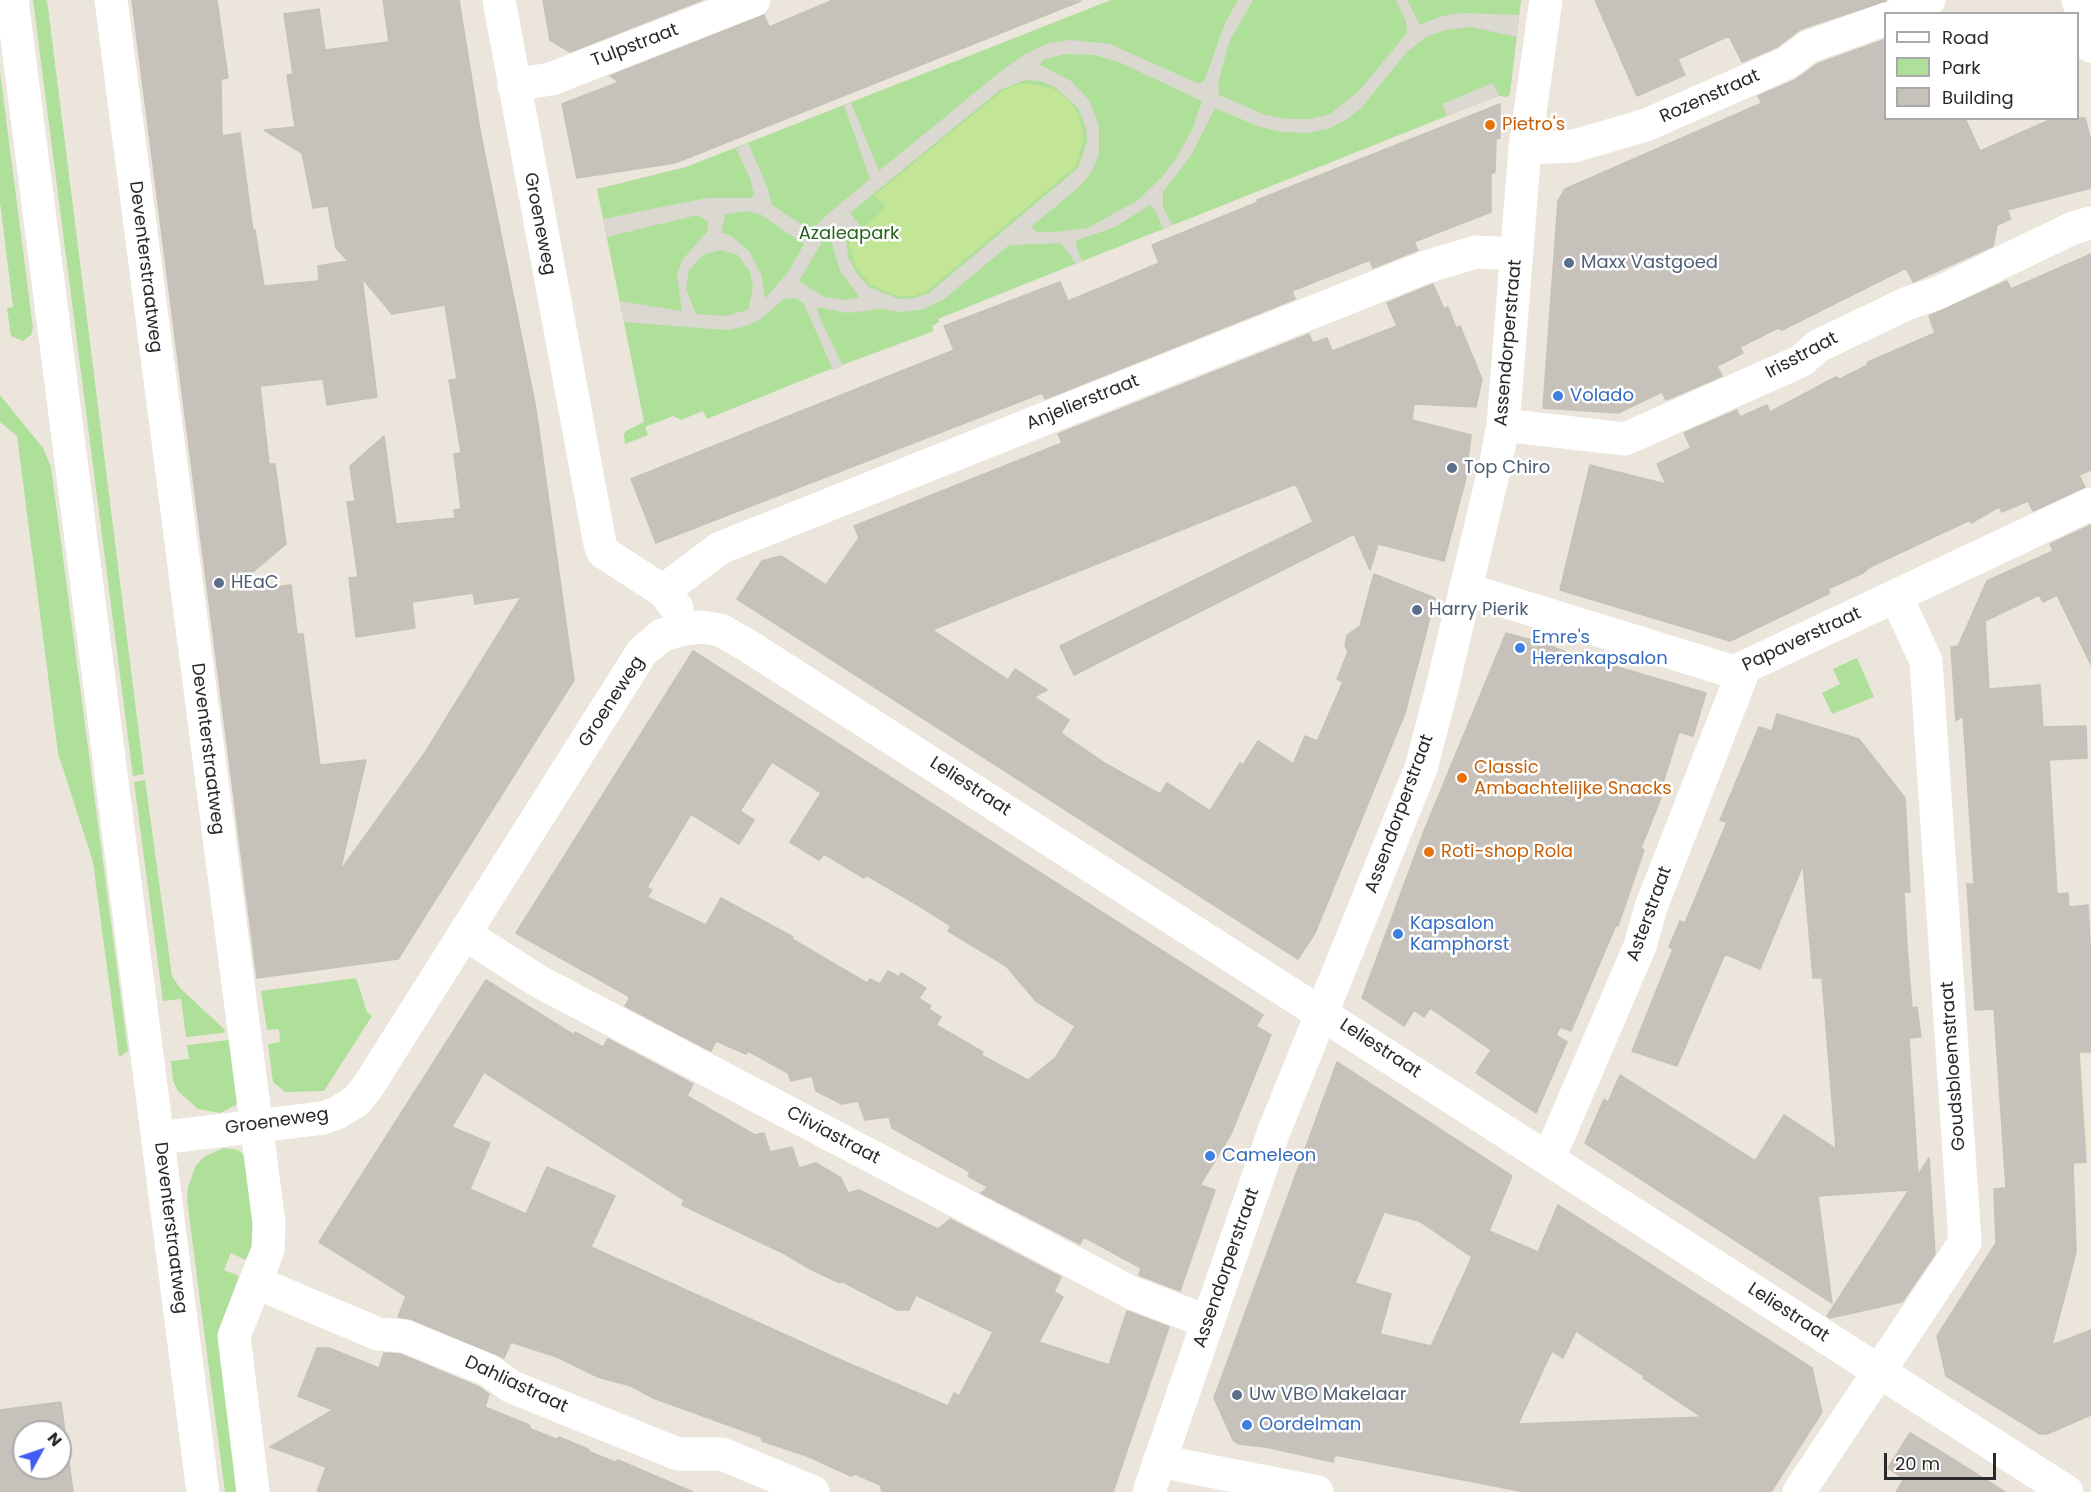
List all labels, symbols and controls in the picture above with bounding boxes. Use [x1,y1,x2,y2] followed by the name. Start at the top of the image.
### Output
[1884,12,2079,120] legend
[588,20,682,72] street label: Tulpstraat
[1942,25,1989,50] text: Road
[1942,55,1981,80] text: Park
[1657,65,1763,129] street label: Rozenstraat
[1942,85,2014,110] text: Building
[1502,114,1565,136] place label: Pietro's
[1483,118,1497,132] marker: Pietro's
[518,171,560,277] street label: Groeneweg
[124,180,166,354] street label: Deventerstraatweg
[799,223,899,245] park label: Azaleapark
[1581,252,1718,274] place label: Maxx Vastgoed
[1562,256,1576,270] marker: Maxx Vastgoed
[1491,259,1527,427] street label: Assendorperstraat
[1762,328,1842,384] street label: Irisstraat
[1024,371,1142,435] street label: Anjelierstraat
[1570,385,1634,407] place label: Volado
[1551,389,1565,403] marker: Volado
[1464,457,1550,479] place label: Top Chiro
[1445,461,1459,475] marker: Top Chiro
[231,572,279,594] place label: HEaC
[212,576,226,590] marker: HEaC
[1429,599,1528,621] place label: Harry Pierik
[1410,603,1424,617] marker: Harry Pierik
[1739,603,1865,677] street label: Papaverstraat
[1532,627,1668,670] place label: Emre's Herenkapsalon
[1513,641,1527,655] marker: Emre's Herenkapsalon
[575,652,649,752] street label: Groeneweg
[186,662,228,836] street label: Deventerstraatweg
[1361,732,1439,896] street label: Assendorperstraat
[925,753,1015,821] street label: Leliestraat
[1474,757,1672,800] place label: Classic Ambachtelijke Snacks
[1455,771,1469,785] marker: Classic Ambachtelijke Snacks
[1441,841,1573,863] place label: Roti-shop Rola
[1422,845,1436,859] marker: Roti-shop Rola
[1623,864,1677,964] street label: Asterstraat
[1410,913,1509,956] place label: Kapsalon Kamphorst
[1391,927,1405,941] marker: Kapsalon Kamphorst
[1937,980,1971,1152] street label: Goudsbloemstraat
[1335,1015,1425,1083] street label: Leliestraat
[782,1102,884,1170] street label: Cliviastraat
[224,1104,330,1140] street label: Groeneweg
[149,1141,191,1315] street label: Deventerstraatweg
[1222,1145,1316,1167] place label: Cameleon
[1203,1149,1217,1163] marker: Cameleon
[1190,1185,1264,1351] street label: Assendorperstraat
[1743,1279,1833,1347] street label: Leliestraat
[461,1352,571,1418] street label: Dahliastraat
[1249,1384,1406,1406] place label: Uw VBO Makelaar
[1230,1388,1244,1402] marker: Uw VBO Makelaar
[1259,1414,1361,1436] place label: Oordelman
[1240,1418,1254,1432] marker: Oordelman
[12,1420,72,1480] north arrow
[42,1427,67,1451] text: N
[1887,1441,2000,1479] scale bar
[1895,1451,1940,1476] text: 20 m

